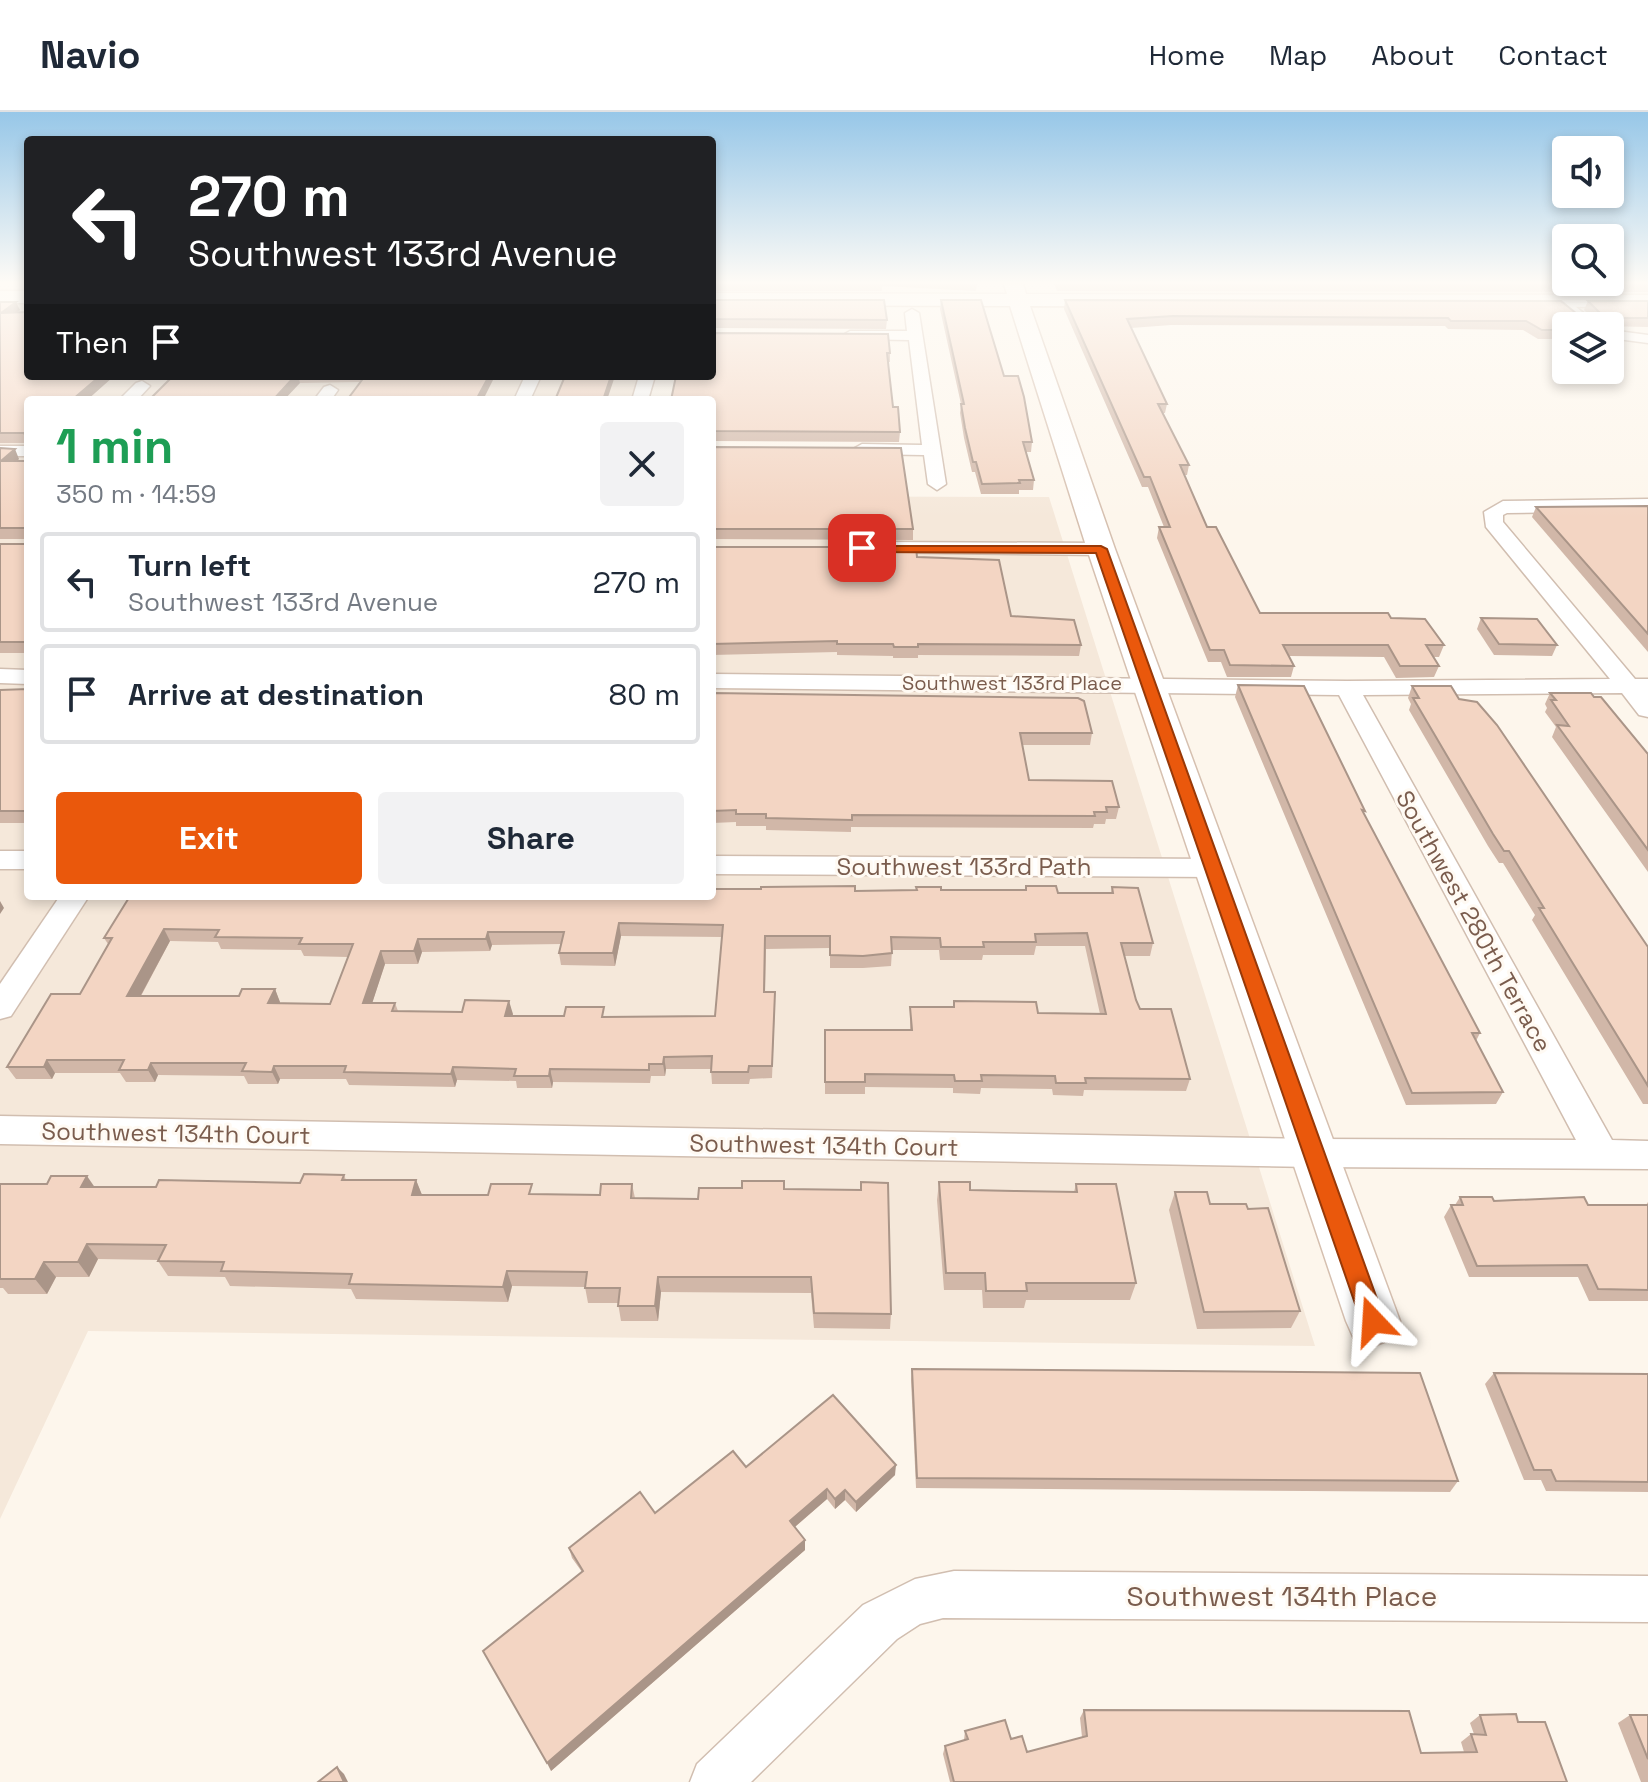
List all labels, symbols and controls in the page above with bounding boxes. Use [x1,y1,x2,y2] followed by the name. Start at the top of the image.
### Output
[40,31,141,79] text: Navio
[1149,37,1225,73] text: Home
[1269,37,1327,73] text: Map
[1371,37,1454,73] text: About
[1498,37,1608,73] text: Contact
[1552,136,1624,384] map controls
[1552,136,1624,208] button: sound
[188,161,350,232] text: 270 m
[56,168,160,272] icon: left
[1552,224,1624,296] button: search
[188,231,618,277] text: Southwest 133rd Avenue
[1552,312,1624,384] button: layers
[144,320,188,364] icon: arrive
[56,323,128,362] text: Then
[56,416,173,477] text: 1 min
[600,422,684,506] button: close
[56,477,216,511] text: 350 m · 14:59
[828,514,896,582] pin
[840,526,884,570] icon: arrive
[128,546,251,585] text: Turn left
[60,560,104,604] icon: left
[593,563,680,602] text: 270 m
[128,585,438,619] text: Southwest 133rd Avenue
[902,670,1122,696] street label: Southwest 133rd Place
[60,672,104,716] icon: arrive
[128,675,424,714] text: Arrive at destination
[609,675,680,714] text: 80 m
[1389,785,1559,1057] street label: Southwest 280th Terrace
[56,792,362,884] button: Exit
[378,792,684,884] button: Share
[837,851,1091,882] street label: Southwest 133rd Path
[41,1115,311,1151] street label: Southwest 134th Court
[689,1127,959,1163] street label: Southwest 134th Court
[1331,1279,1415,1363] position arrow
[1127,1578,1437,1614] street label: Southwest 134th Place

